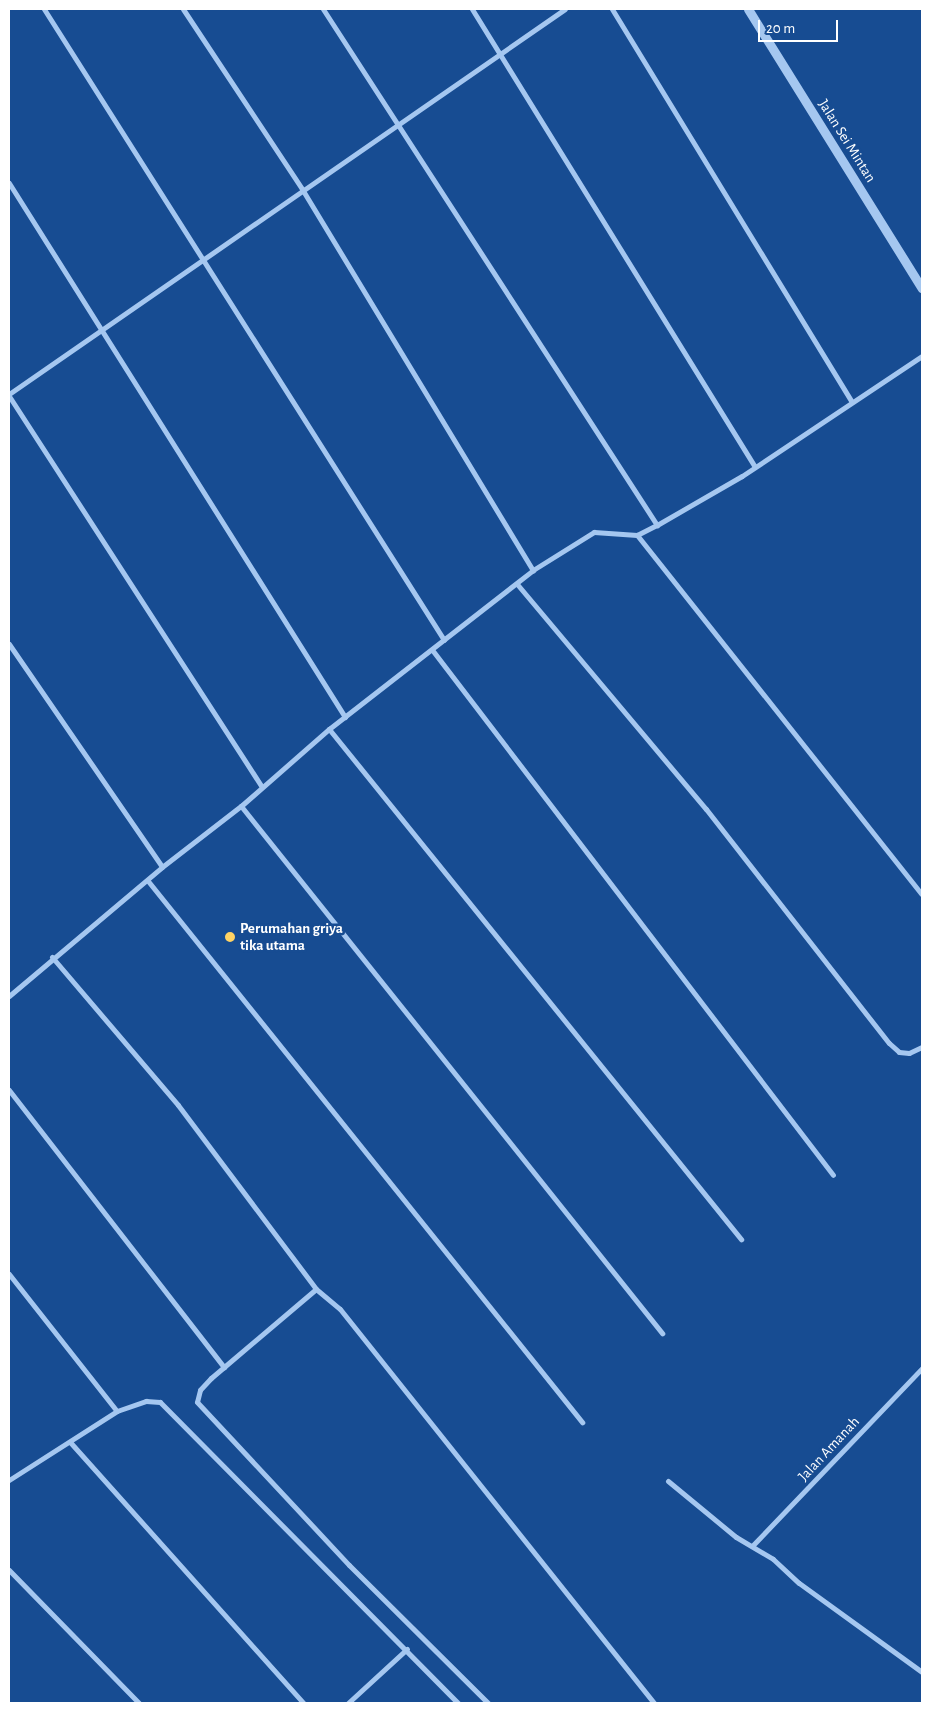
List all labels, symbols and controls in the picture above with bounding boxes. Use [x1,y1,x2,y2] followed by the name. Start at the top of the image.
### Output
[761,10,841,42] scale bar
[766,21,795,36] text: 20 m
[814,96,880,186] street label: Jalan Sei Mintan
[240,919,343,954] place label: Perumahan griya tika utama
[224,931,236,943] marker: Perumahan griya tika utama
[795,1413,863,1485] street label: Jalan Amanah

